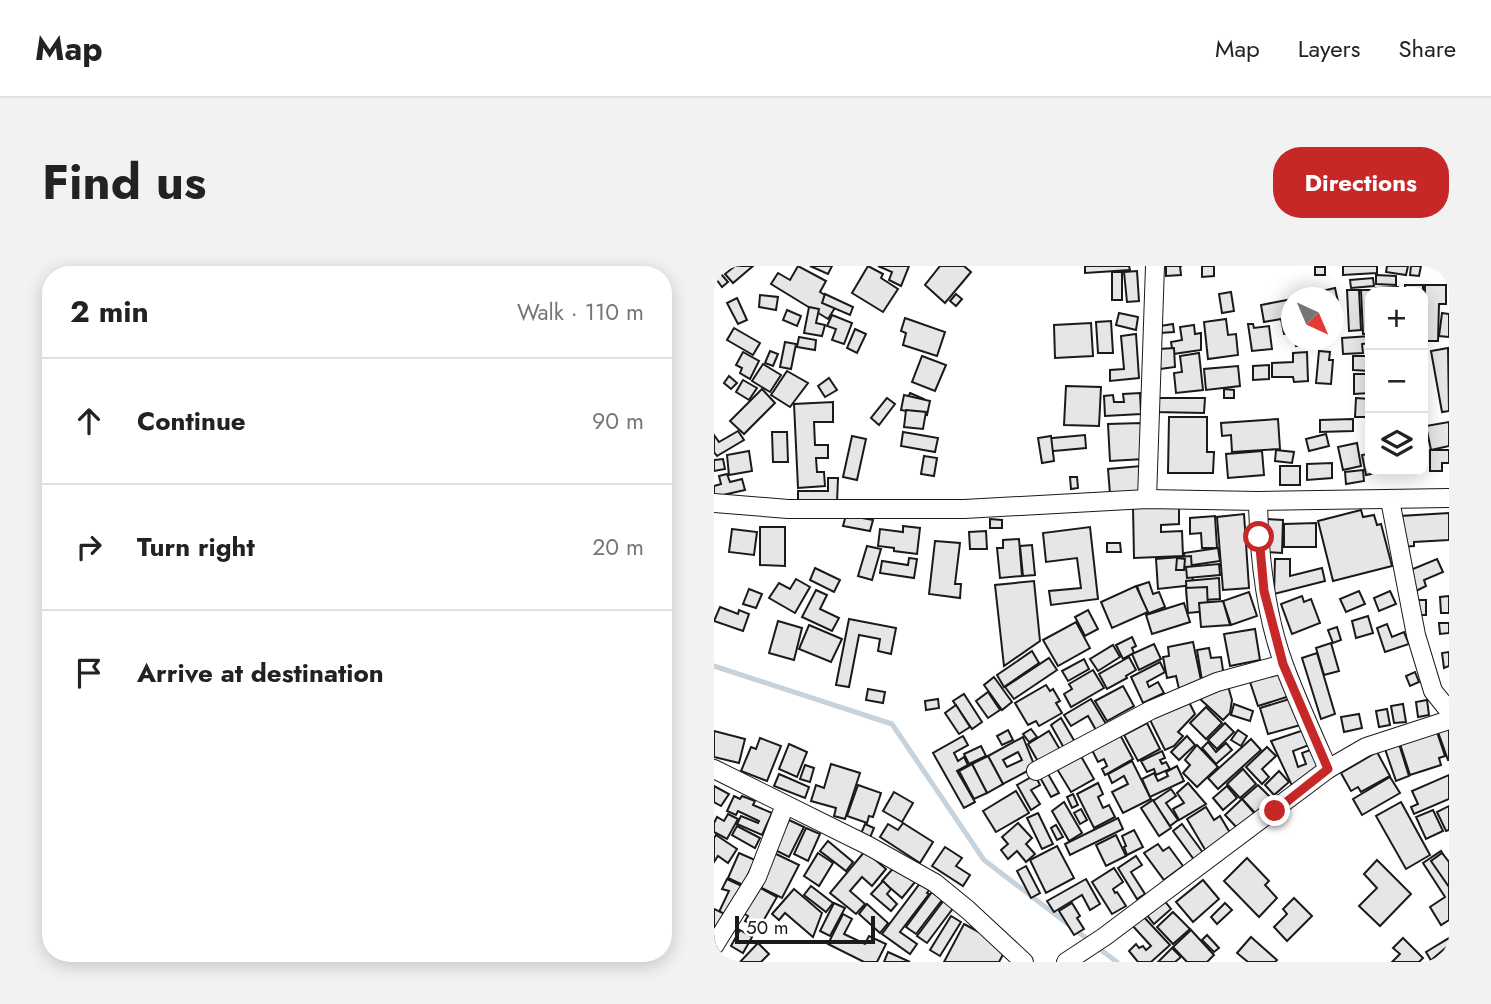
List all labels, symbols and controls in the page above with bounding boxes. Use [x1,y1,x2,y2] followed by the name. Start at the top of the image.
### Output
[35,25,103,72] text: Map
[1215,31,1260,66] text: Map
[1298,31,1360,66] text: Layers
[1398,31,1456,66] text: Share
[42,147,206,217] text: Find us
[1273,147,1449,218] button: Directions
[1281,287,1344,350] north arrow
[1365,287,1428,476] map controls
[1365,287,1428,350] button: +
[70,290,149,333] text: 2 min
[517,295,644,329] text: Walk · 110 m
[1365,350,1428,413] button: −
[70,402,108,440] icon: ahead
[137,402,246,440] text: Continue
[592,404,644,438] text: 90 m
[1365,413,1428,476] button: layers
[1243,521,1274,552] route start
[70,528,108,566] icon: right
[137,528,255,566] text: Turn right
[592,530,644,564] text: 20 m
[70,654,108,692] icon: arrive
[137,654,384,692] text: Arrive at destination
[1259,795,1290,826] route end
[735,913,875,945] scale bar
[746,914,789,941] text: 50 m

